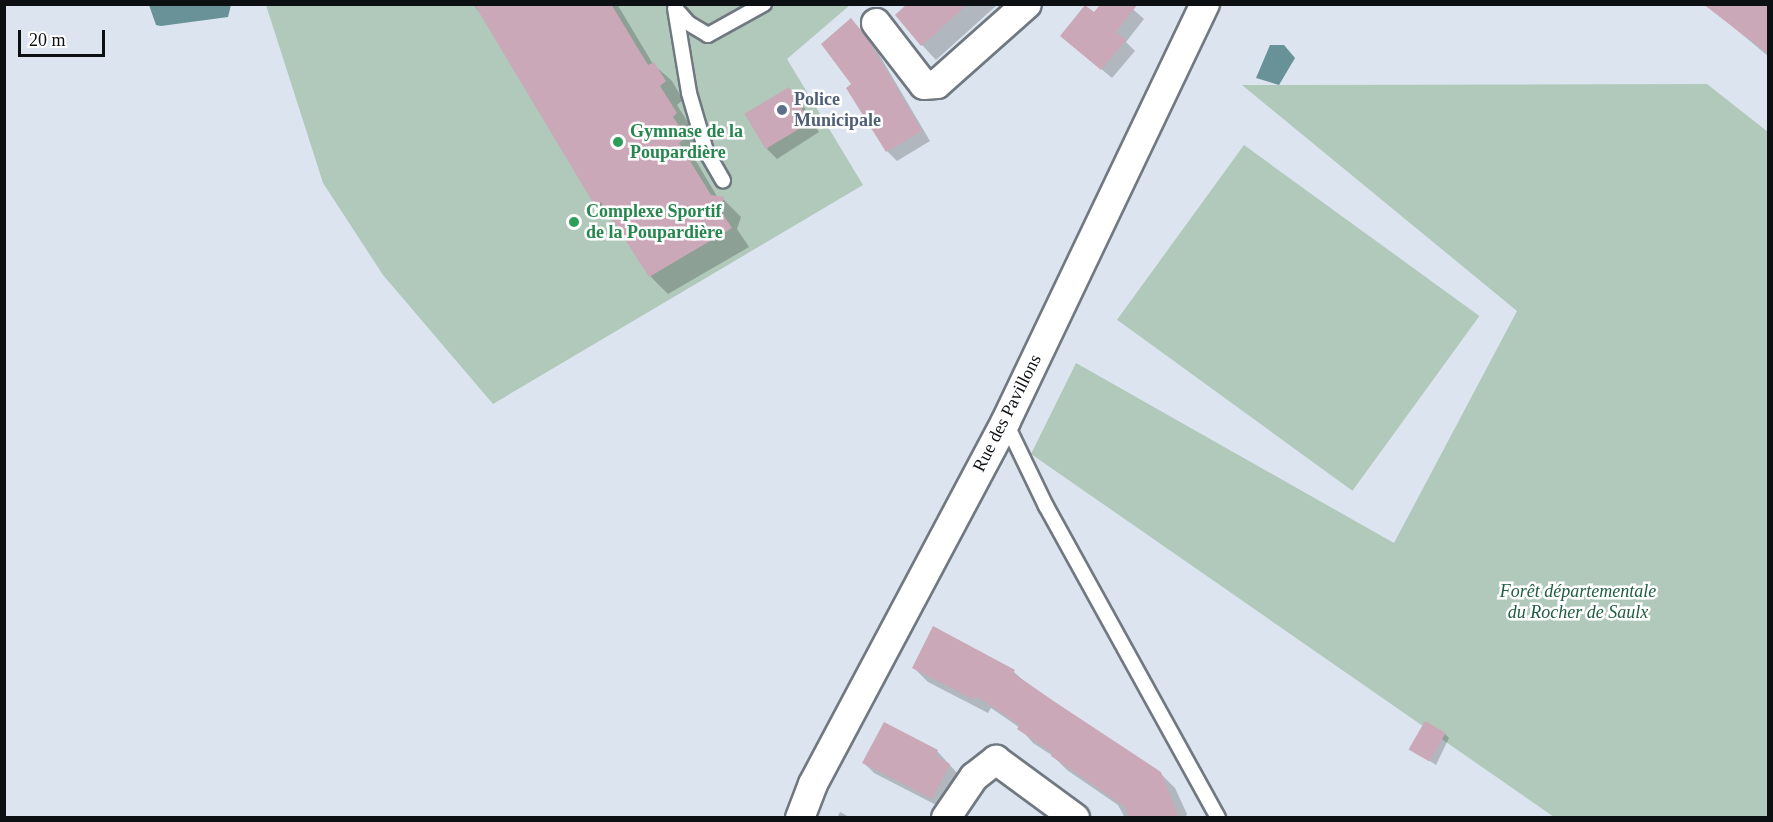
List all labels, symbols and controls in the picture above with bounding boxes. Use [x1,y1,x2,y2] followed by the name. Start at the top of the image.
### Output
[21,18,108,56] scale bar
[29,30,66,50] text: 20 m
[794,89,881,132] place label: Police Municipale
[775,103,789,117] marker: Police Municipale
[630,121,743,164] place label: Gymnase de la Poupardière
[611,135,625,149] marker: Gymnase de la Poupardière
[586,201,723,244] place label: Complexe Sportif de la Poupardière
[567,215,581,229] marker: Complexe Sportif de la Poupardière
[968,351,1046,475] street label: Rue des Pavillons
[1500,581,1656,624] park label: Forêt départementale du Rocher de Saulx

